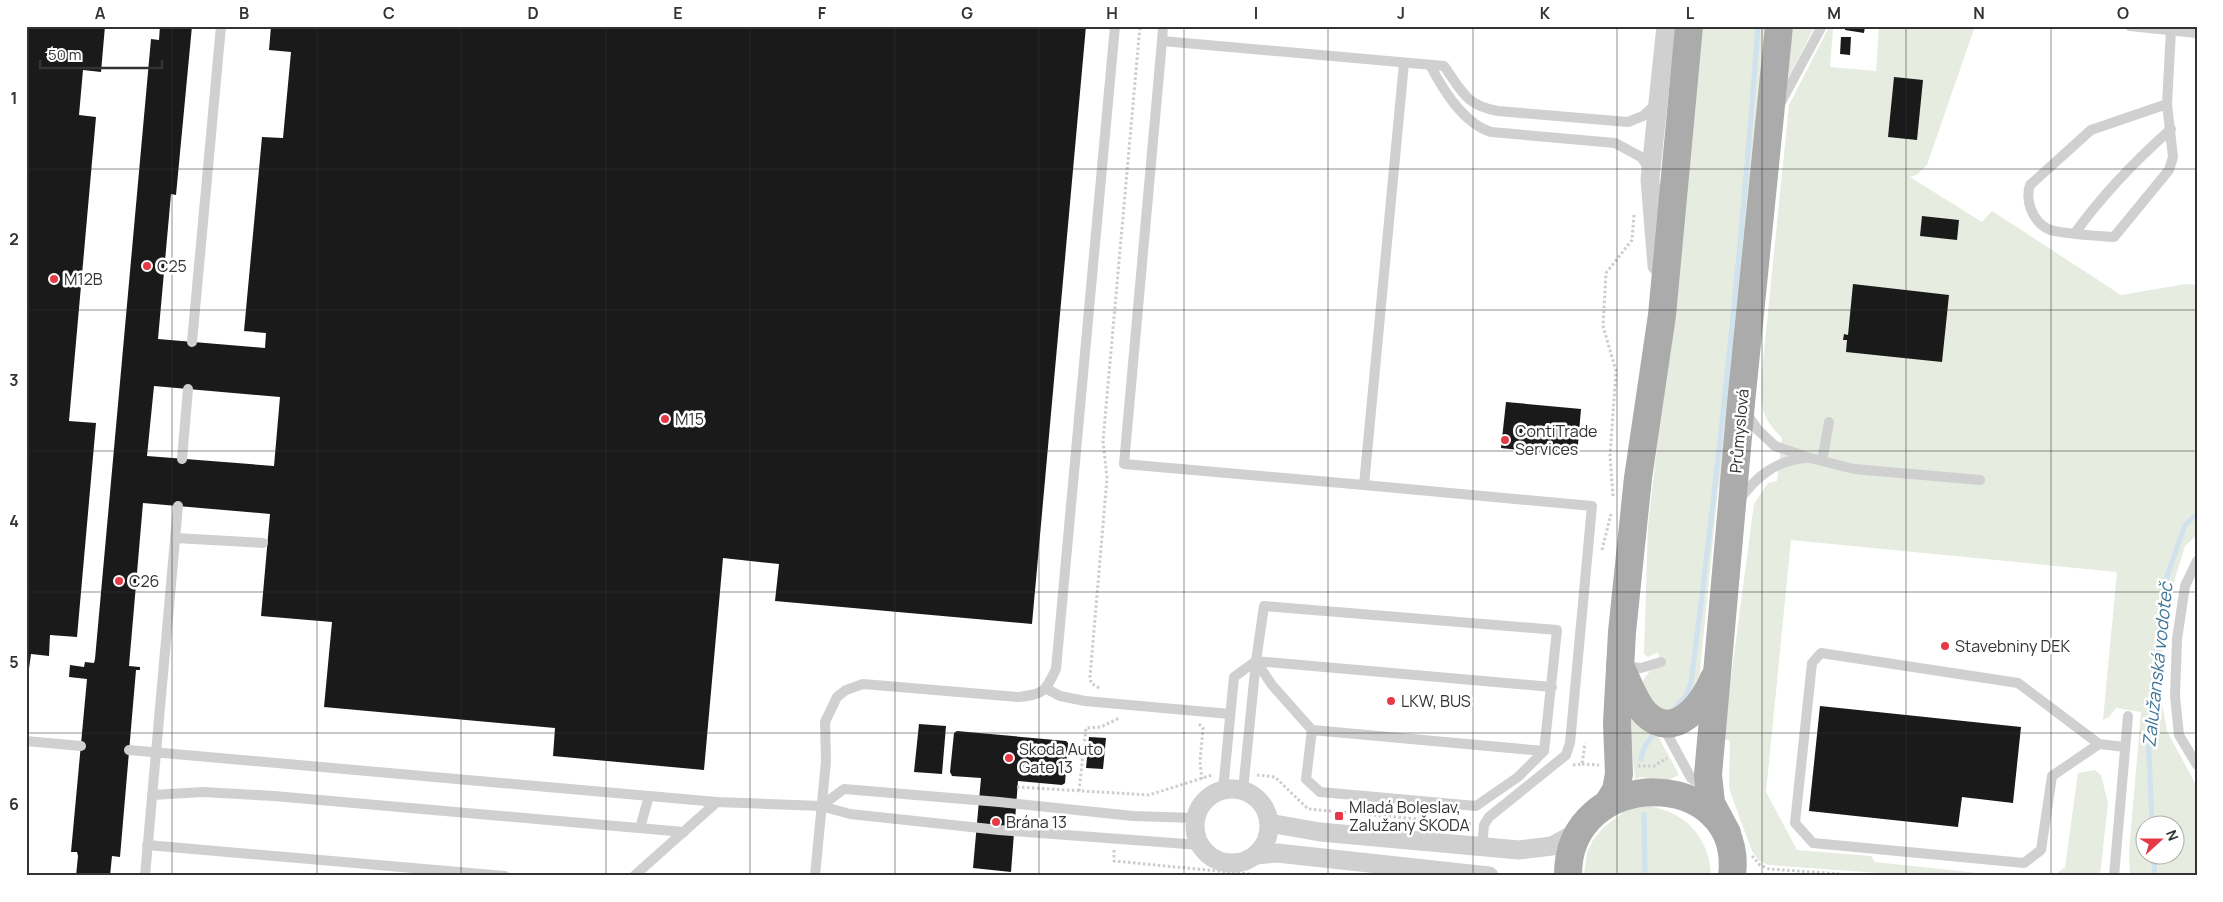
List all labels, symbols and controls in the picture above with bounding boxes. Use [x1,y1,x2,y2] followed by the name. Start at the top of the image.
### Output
[95,2,106,24] text: A
[239,2,249,24] text: B
[383,2,395,24] text: C
[527,2,539,24] text: D
[673,2,683,24] text: E
[818,2,827,24] text: F
[961,2,973,24] text: G
[1106,2,1118,24] text: H
[1254,2,1258,24] text: I
[1397,2,1405,24] text: J
[1540,2,1551,24] text: K
[1686,2,1695,24] text: L
[1827,2,1841,24] text: M
[1973,2,1985,24] text: N
[2117,2,2129,24] text: O
[40,38,162,70] scale bar
[48,44,82,65] text: 50 m
[10,87,18,109] text: 1
[9,228,19,250] text: 2
[157,255,187,277] place label: C25
[141,260,153,272] marker: C25
[64,268,103,290] place label: M12B
[48,273,60,285] marker: M12B
[9,369,19,391] text: 3
[1724,388,1754,474] street label: Průmyslová
[675,408,704,430] place label: M15
[659,413,671,425] marker: M15
[1515,420,1597,460] place label: ContiTrade Services
[1499,434,1511,446] marker: ContiTrade Services
[9,510,19,532] text: 4
[129,570,160,592] place label: C26
[113,575,125,587] marker: C26
[2136,579,2178,749] water label: Zalužanská vodoteč
[1955,635,2070,657] place label: Stavebniny DEK
[1939,640,1951,652] marker: Stavebniny DEK
[9,651,19,673] text: 5
[1401,690,1471,712] place label: LKW, BUS
[1385,695,1397,707] marker: LKW, BUS
[1019,738,1103,778] place label: Skoda Auto Gate 13
[1003,752,1015,764] marker: Skoda Auto Gate 13
[9,793,19,815] text: 6
[1349,796,1470,836] place label: Mladá Boleslav, Zalužany ŠKODA
[1333,810,1345,822] marker: Mladá Boleslav, Zalužany ŠKODA
[1006,811,1067,833] place label: Brána 13
[2136,814,2186,864] north arrow
[990,816,1002,828] marker: Brána 13
[2162,827,2183,843] text: N

